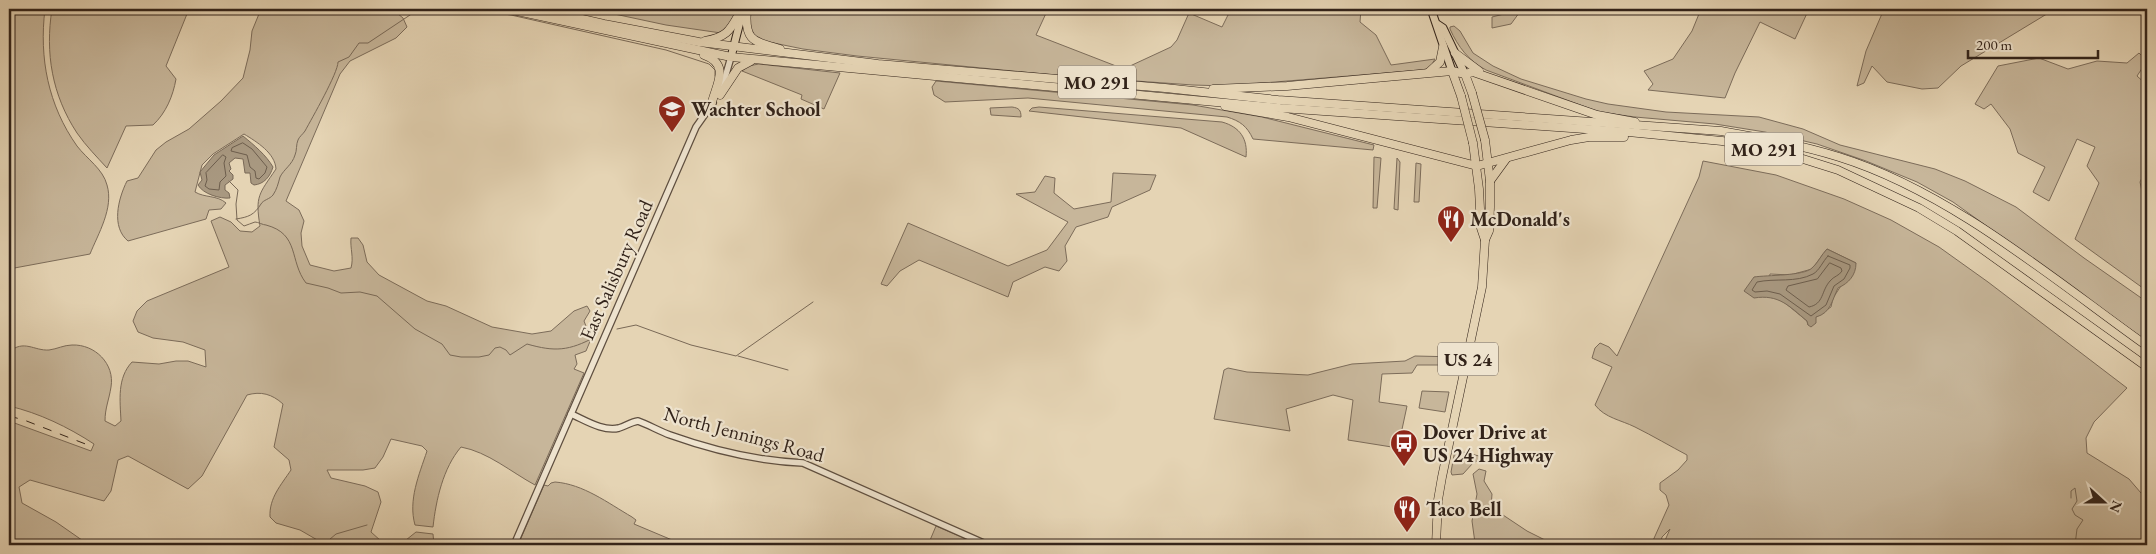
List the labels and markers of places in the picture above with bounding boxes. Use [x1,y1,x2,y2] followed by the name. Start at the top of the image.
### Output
[657,94,687,133] school or university icon: Wachter School
[691,96,821,122] place label: Wachter School
[1436,204,1466,243] restaurant icon: McDonald's
[1470,206,1570,232] place label: McDonald's
[1423,419,1554,468] place label: Dover Drive at US 24 Highway
[1389,428,1419,467] bus stop icon: Dover Drive at US 24 Highway
[1392,494,1422,533] restaurant icon: Taco Bell
[1426,496,1502,522] place label: Taco Bell

